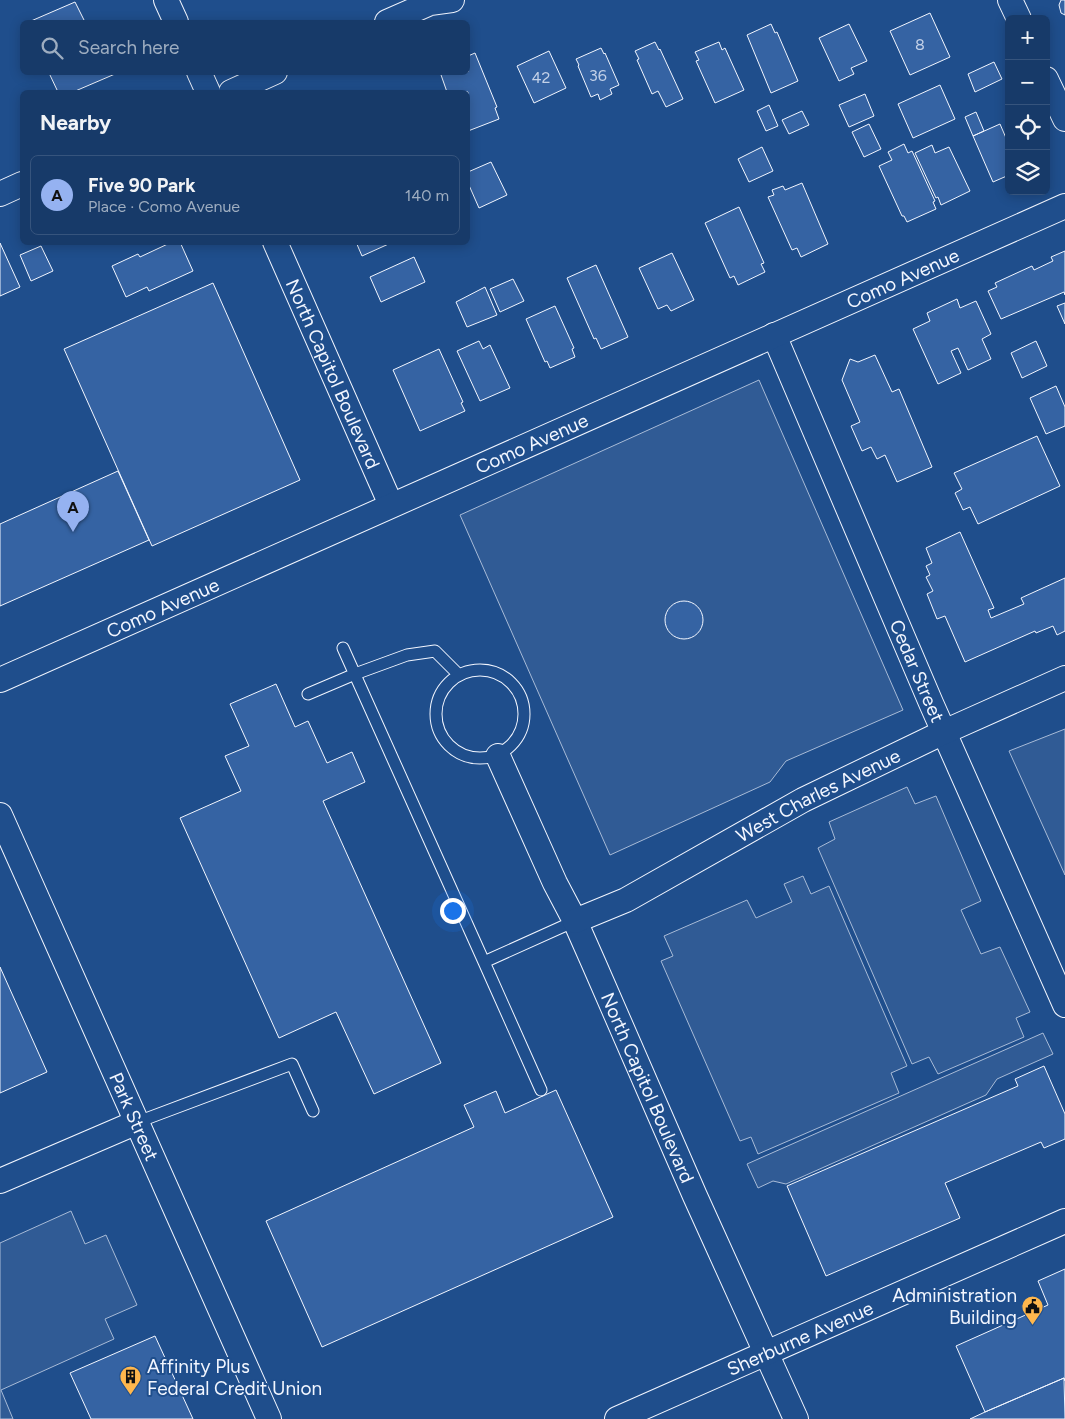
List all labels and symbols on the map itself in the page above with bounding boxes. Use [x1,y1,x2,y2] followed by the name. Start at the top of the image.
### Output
[915,35,925,54] house number: 8
[589,66,607,85] house number: 36
[532,68,550,87] house number: 42
[843,243,963,313] street label: Como Avenue
[281,275,385,472] street label: North Capitol Boulevard
[472,408,592,478] street label: Como Avenue
[57,491,89,532] pin: A
[103,573,223,643] street label: Como Avenue
[885,616,949,726] street label: Cedar Street
[732,743,904,847] street label: West Charles Avenue
[440,898,466,924] your location
[596,989,699,1186] street label: North Capitol Boulevard
[105,1069,164,1164] street label: Park Street
[892,1284,1017,1329] place label: Administration Building
[1021,1294,1045,1325] public building icon: Administration Building
[723,1296,877,1380] street label: Sherburne Avenue
[147,1355,322,1400] place label: Affinity Plus Federal Credit Union
[119,1365,143,1396] building icon: Affinity Plus Federal Credit Union

